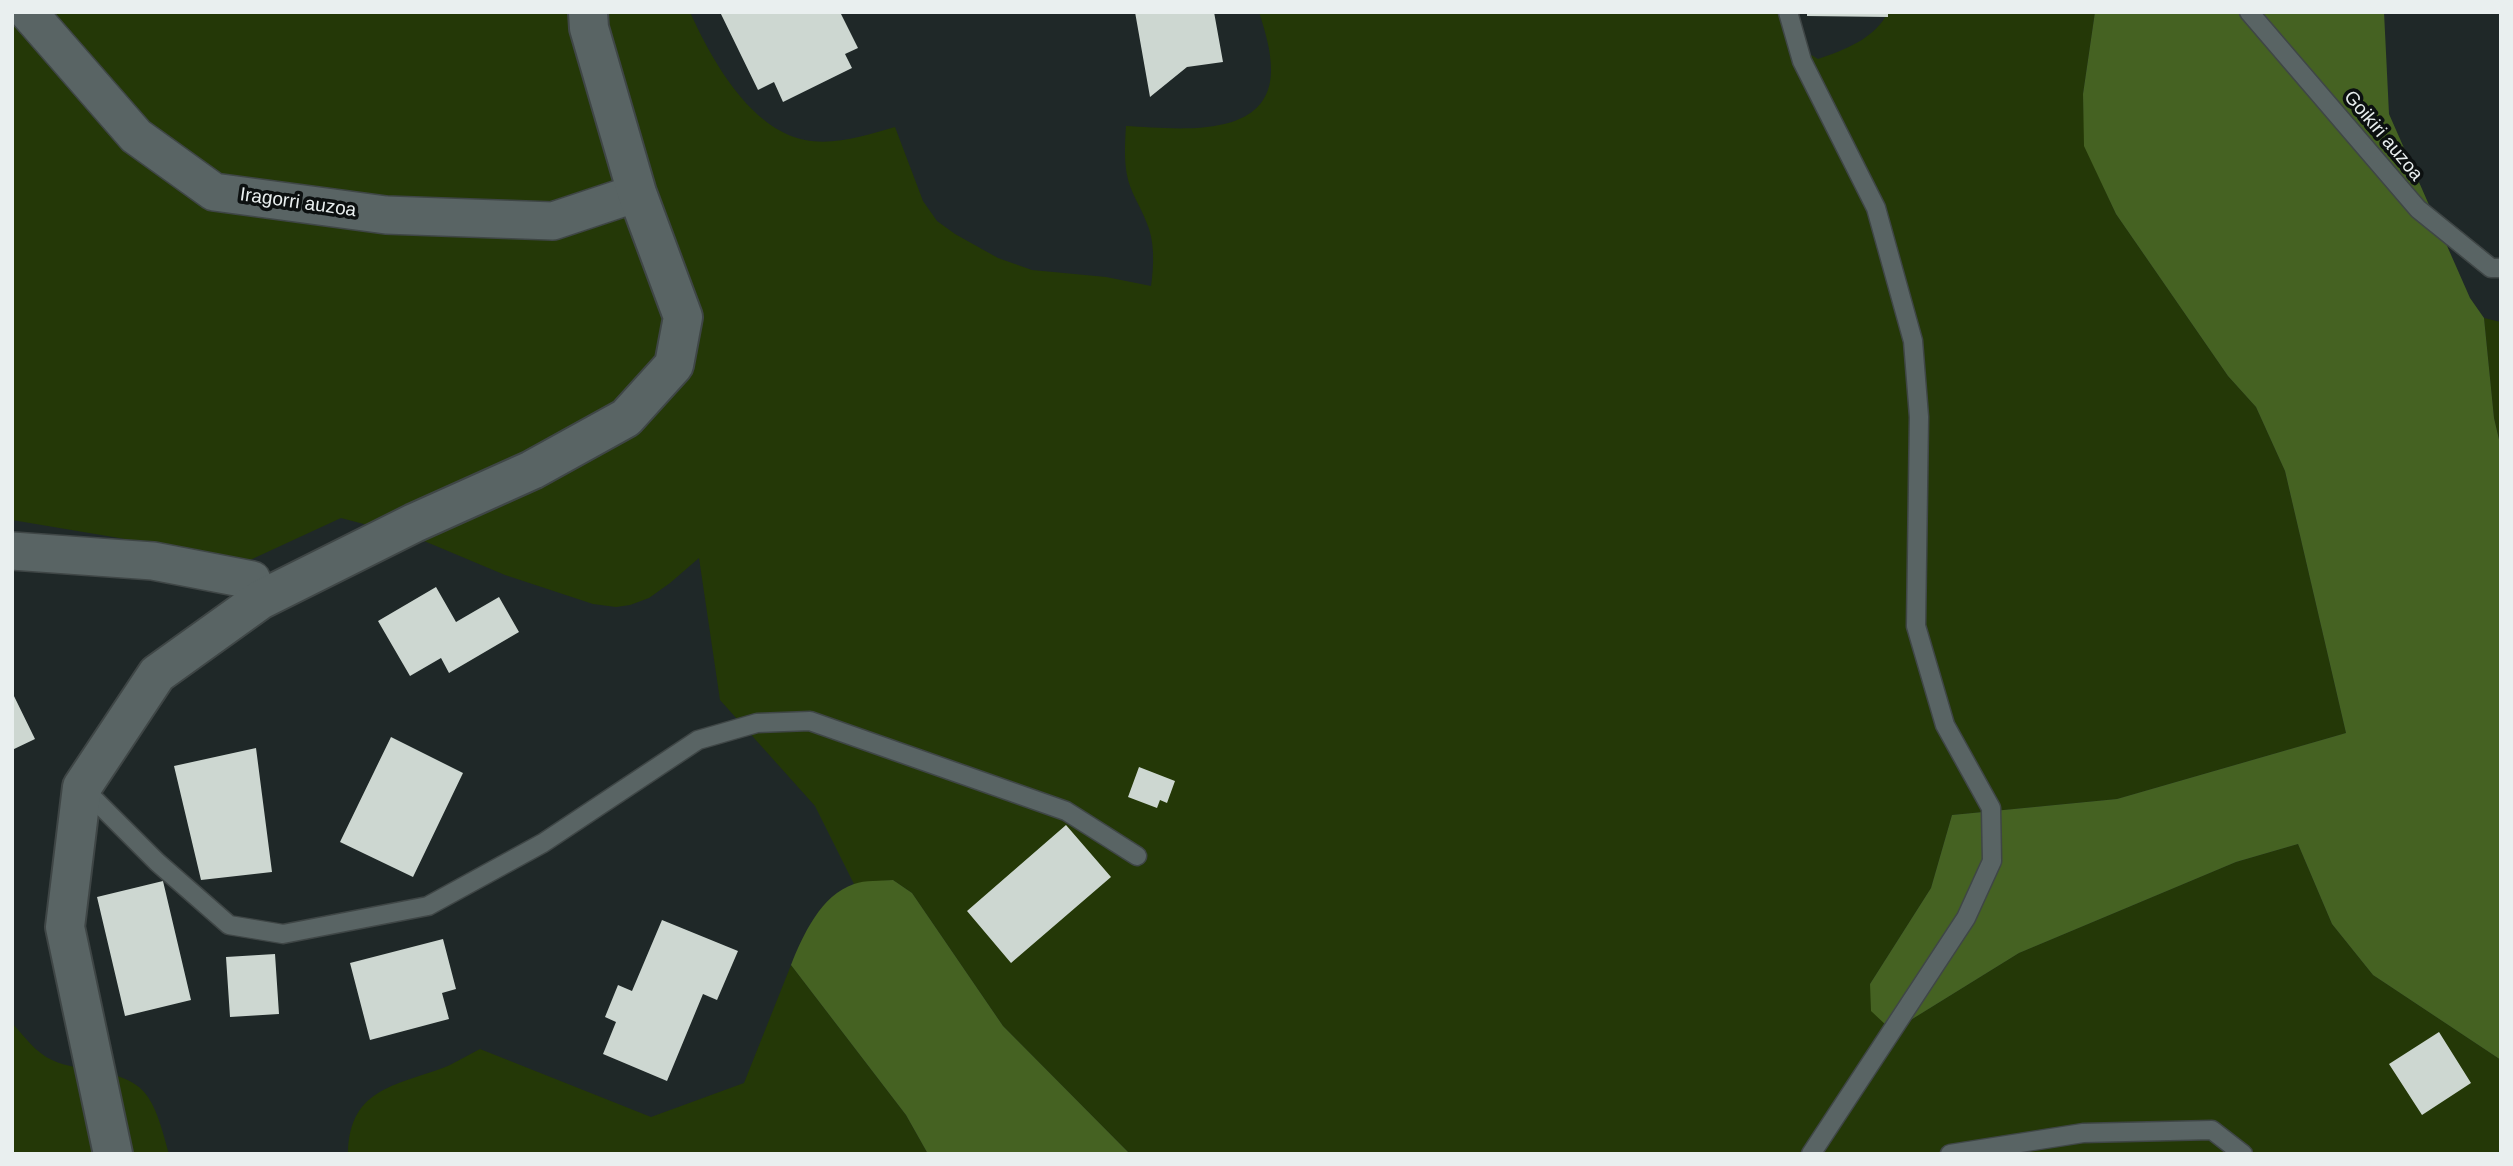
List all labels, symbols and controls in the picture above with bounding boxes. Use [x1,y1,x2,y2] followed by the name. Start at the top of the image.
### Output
[2339,86,2427,186] street label: Goikiri auzoa
[238,184,358,222] street label: Iragorri auzoa

